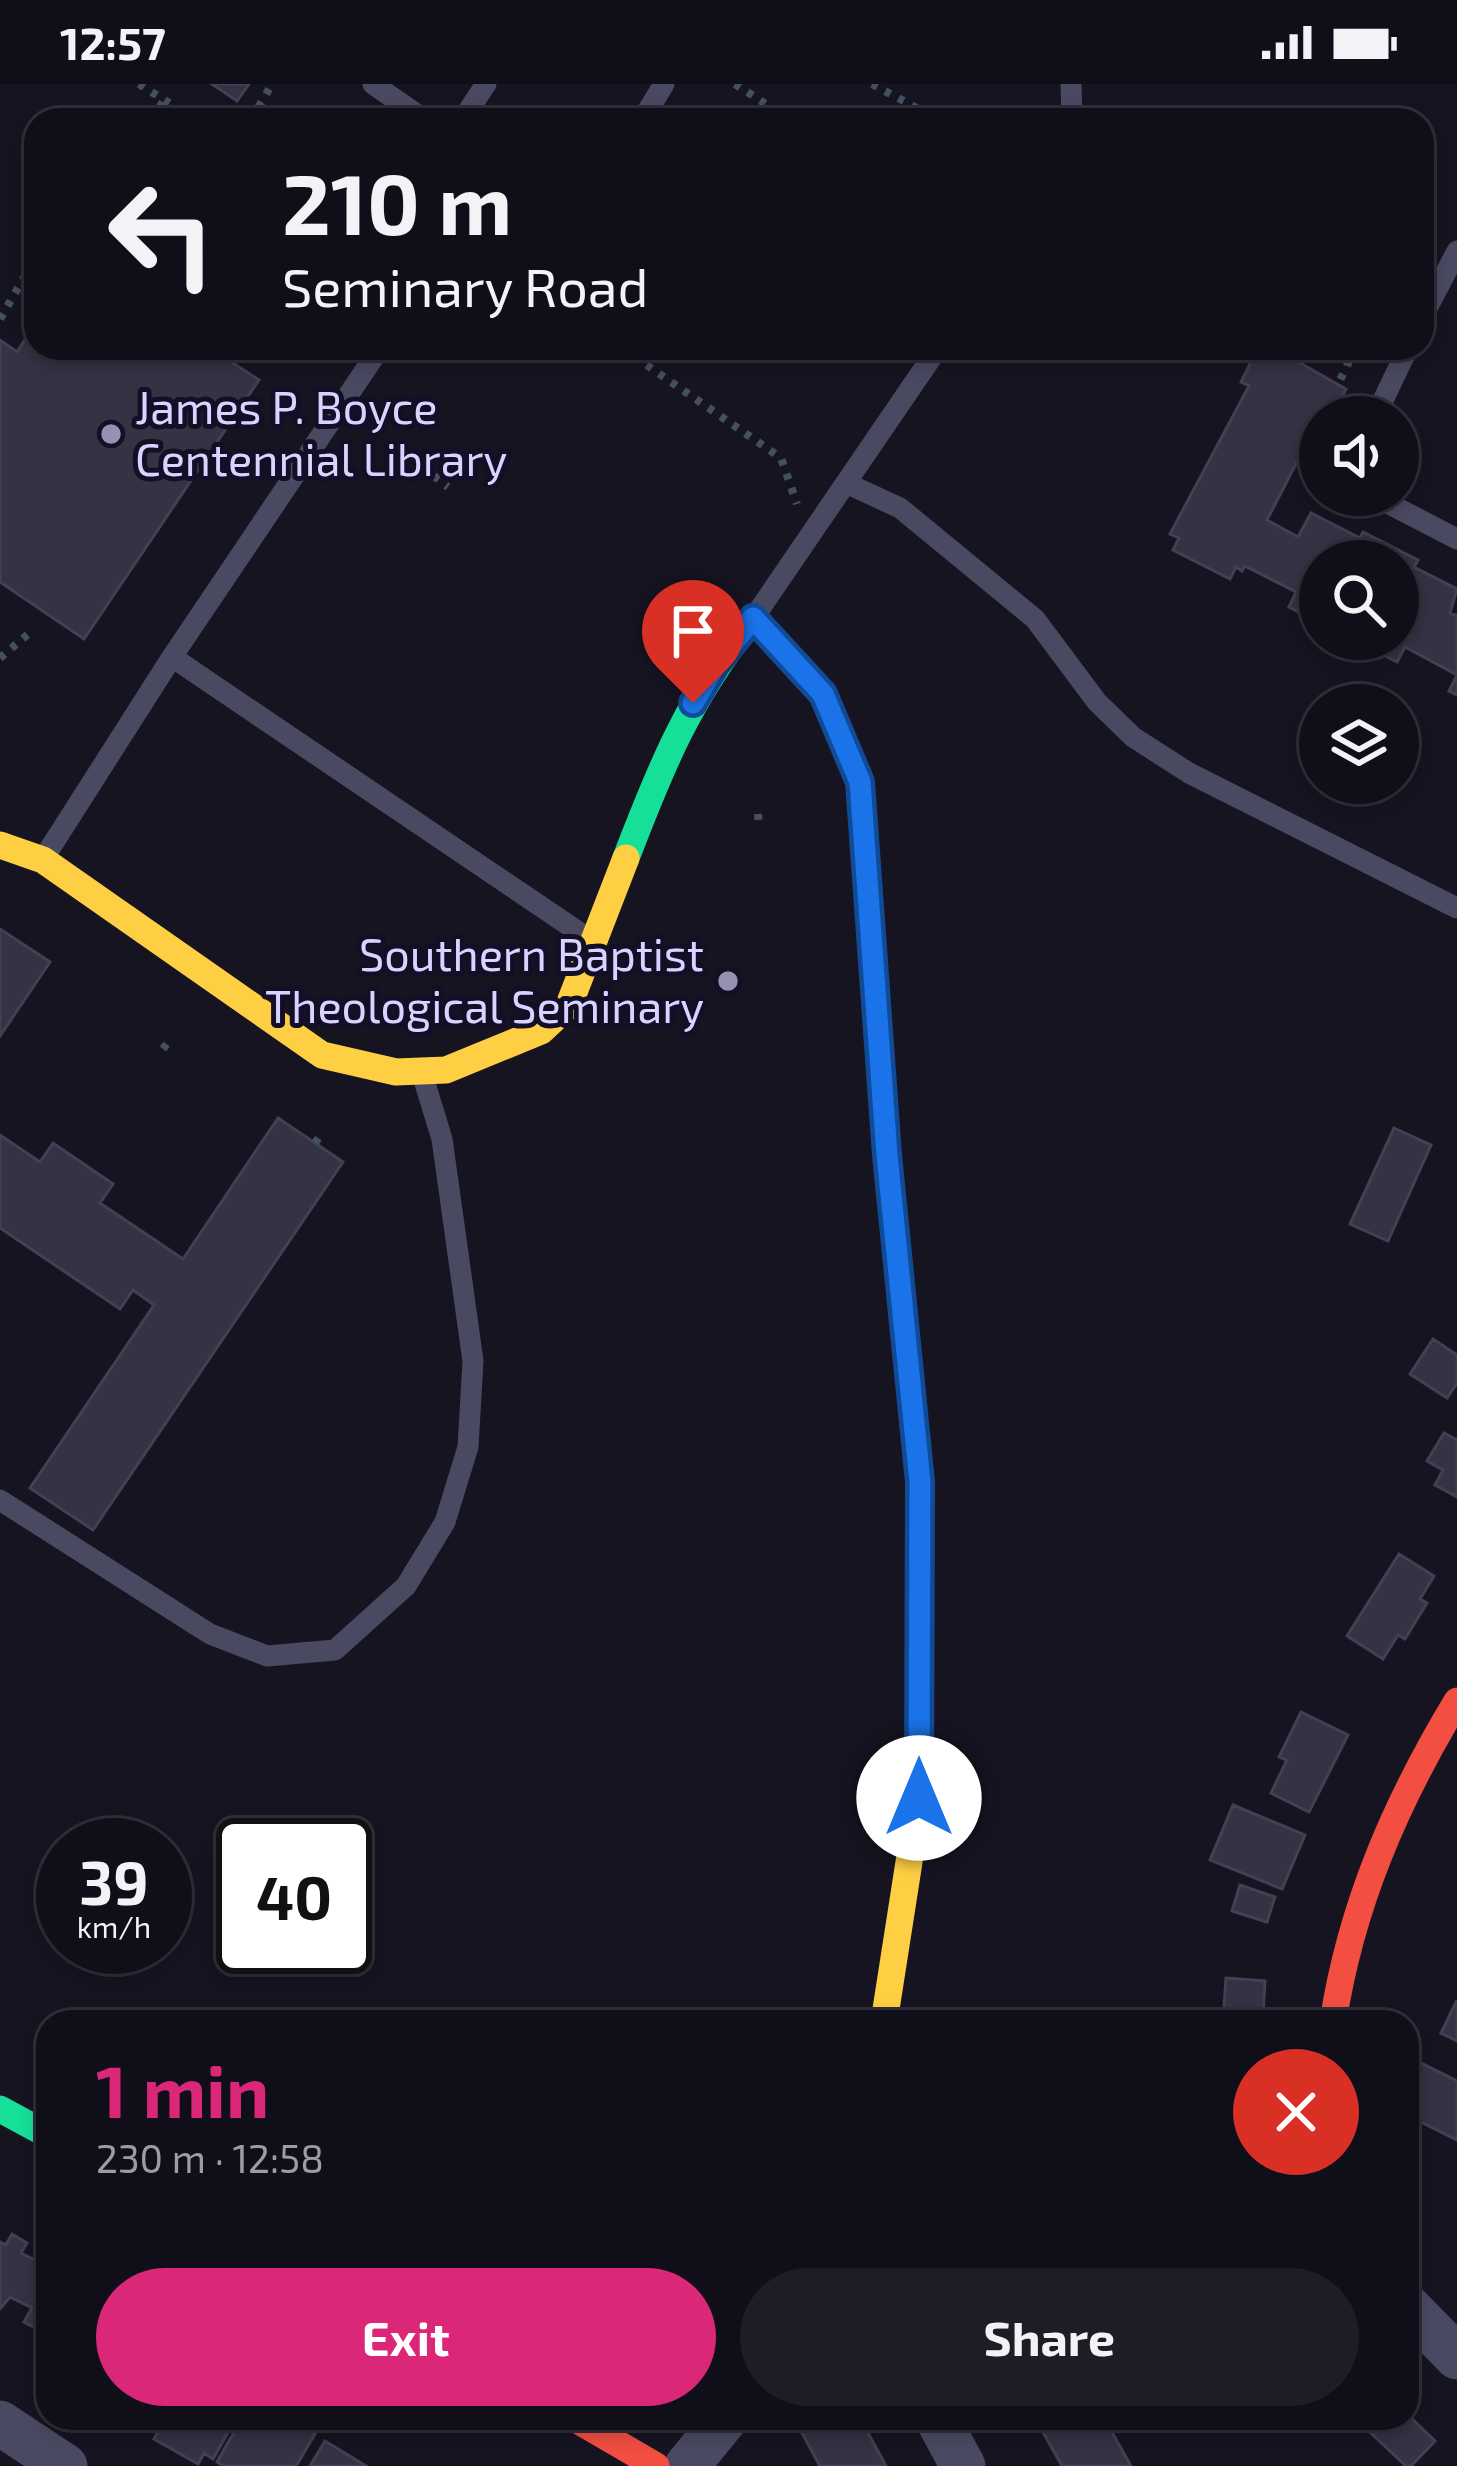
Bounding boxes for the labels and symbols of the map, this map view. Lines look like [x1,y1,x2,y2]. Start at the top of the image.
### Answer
place label: James P. Boyce Centennial Library [135,379,507,485]
marker: James P. Boyce Centennial Library [98,421,124,447]
pin [642,580,744,703]
place label: Southern Baptist Theological Seminary [265,926,704,1032]
marker: Southern Baptist Theological Seminary [715,968,741,994]
position arrow [856,1735,982,1861]
speed limit sign: 40 [216,1818,372,1974]

